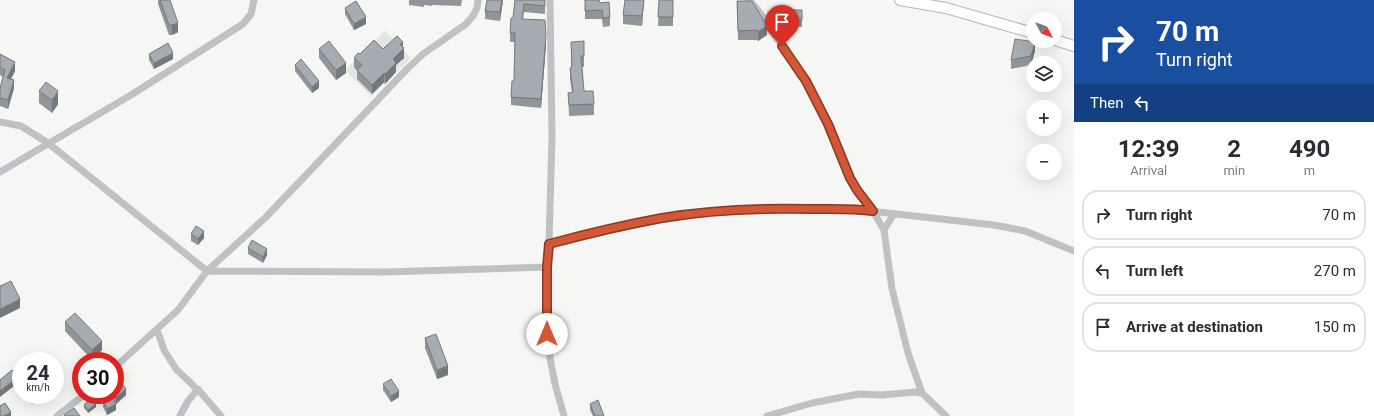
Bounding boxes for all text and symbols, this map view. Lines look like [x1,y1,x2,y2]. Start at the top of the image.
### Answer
pin [765,5,799,46]
icon: arrive [771,11,793,33]
north arrow [1026,12,1062,48]
map controls [1026,12,1062,180]
text: 70 m [1156,15,1219,48]
icon: right [1090,16,1142,68]
text: Turn right [1156,49,1233,70]
button: layers [1026,56,1062,92]
icon: left [1131,92,1153,114]
text: Then [1090,94,1123,112]
button: + [1026,100,1062,136]
text: 12:39 [1118,135,1180,163]
text: 2 [1227,135,1241,163]
text: 490 [1289,135,1330,163]
button: − [1026,144,1062,180]
text: Arrival [1130,163,1167,178]
text: min [1223,163,1245,178]
text: m [1304,163,1315,178]
icon: right [1092,204,1114,226]
text: Turn right [1126,206,1192,224]
text: 70 m [1322,206,1356,224]
icon: left [1092,260,1114,282]
text: Turn left [1126,262,1183,280]
text: 270 m [1314,262,1356,280]
position arrow [526,313,568,355]
icon: arrive [1092,316,1114,338]
text: Arrive at destination [1126,318,1263,336]
text: 150 m [1314,318,1356,336]
speed limit sign: 30 [72,352,124,404]
text: 24 [27,361,49,385]
text: km/h [26,382,50,393]

